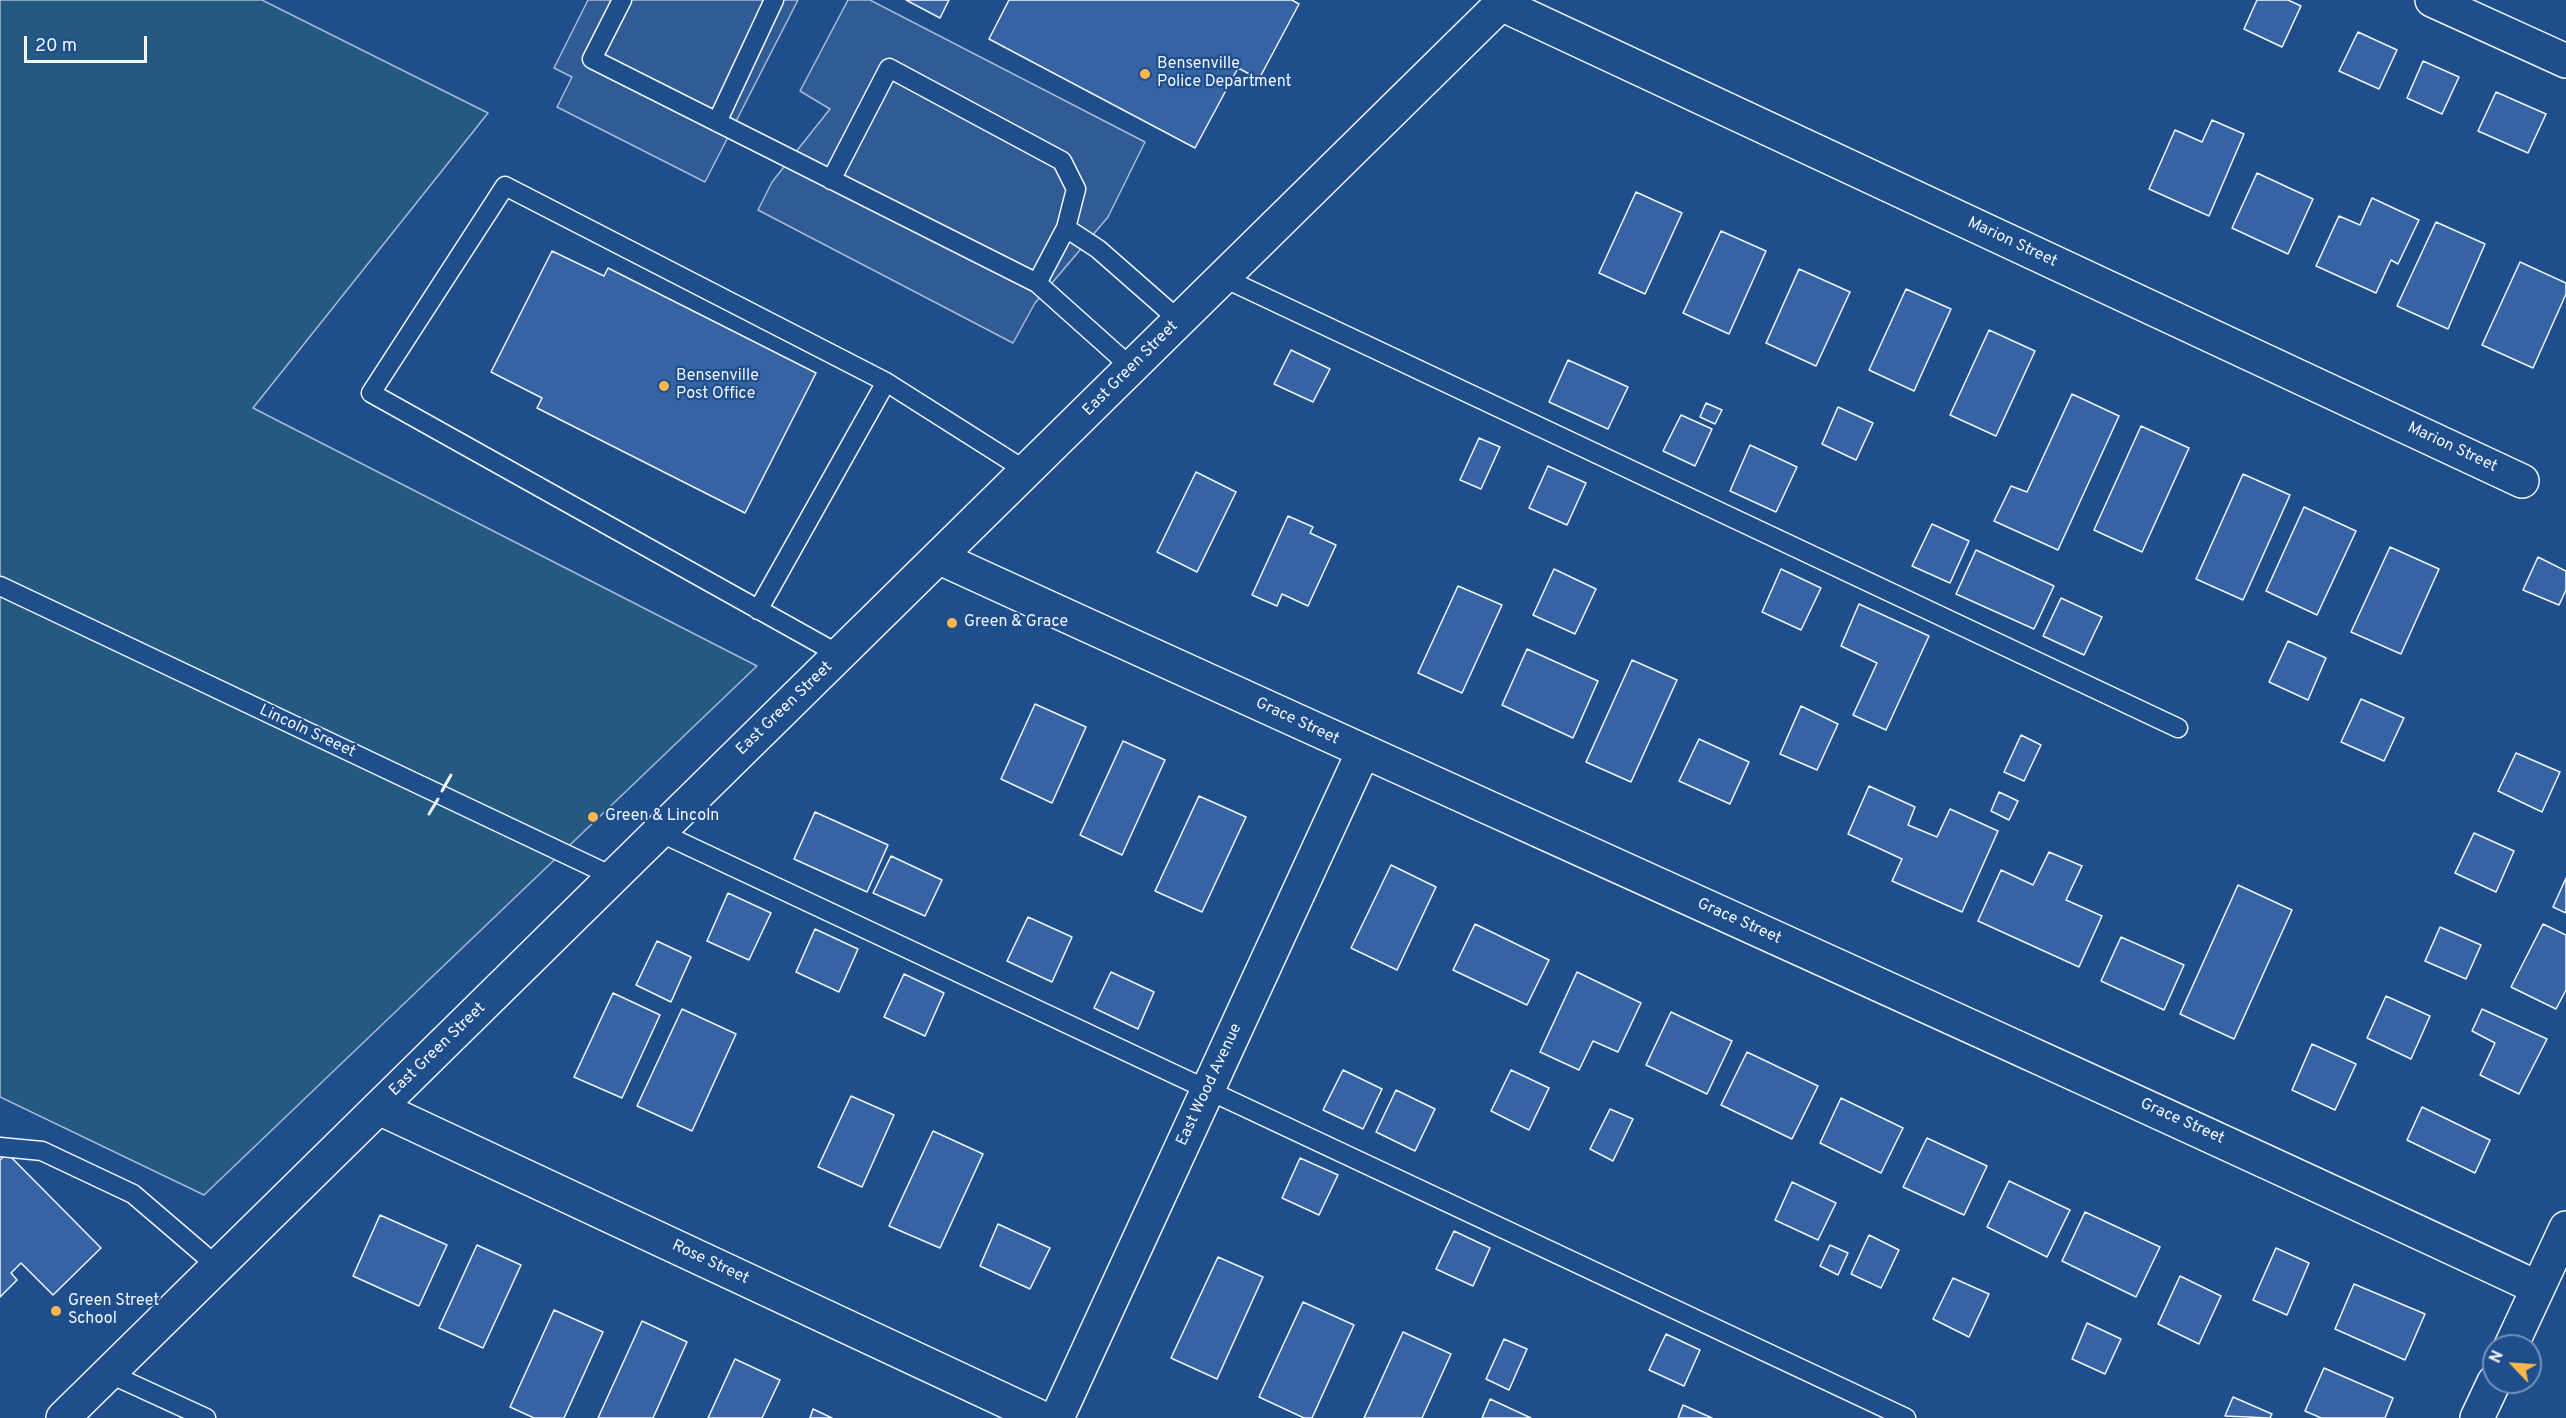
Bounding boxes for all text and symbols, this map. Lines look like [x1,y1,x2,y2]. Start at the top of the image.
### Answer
scale bar [27,24,150,62]
text: 20 m [35,35,77,58]
place label: Bensenville Police Department [1157,55,1291,93]
marker: Bensenville Police Department [1138,67,1152,81]
street label: Marion Street [1964,214,2060,272]
street label: East Green Street [1080,318,1182,420]
place label: Bensenville Post Office [676,367,759,405]
marker: Bensenville Post Office [657,379,671,393]
street label: Marion Street [2404,419,2500,477]
place label: Green & Grace [964,613,1068,633]
marker: Green & Grace [945,616,959,630]
street label: East Green Street [733,658,837,760]
street label: Grace Street [1252,694,1342,750]
street label: Lincoln Sreeet [256,701,358,763]
place label: Green & Lincoln [605,807,719,827]
marker: Green & Lincoln [586,810,600,824]
street label: Grace Street [1694,895,1784,949]
street label: East Green Street [386,999,490,1101]
street label: East Wood Avenue [1173,1021,1247,1149]
street label: Grace Street [2137,1095,2227,1149]
street label: Rose Street [668,1237,752,1289]
place label: Green Street School [68,1292,159,1330]
marker: Green Street School [49,1304,63,1318]
north arrow [2482,1334,2542,1394]
text: N [2486,1348,2509,1367]

